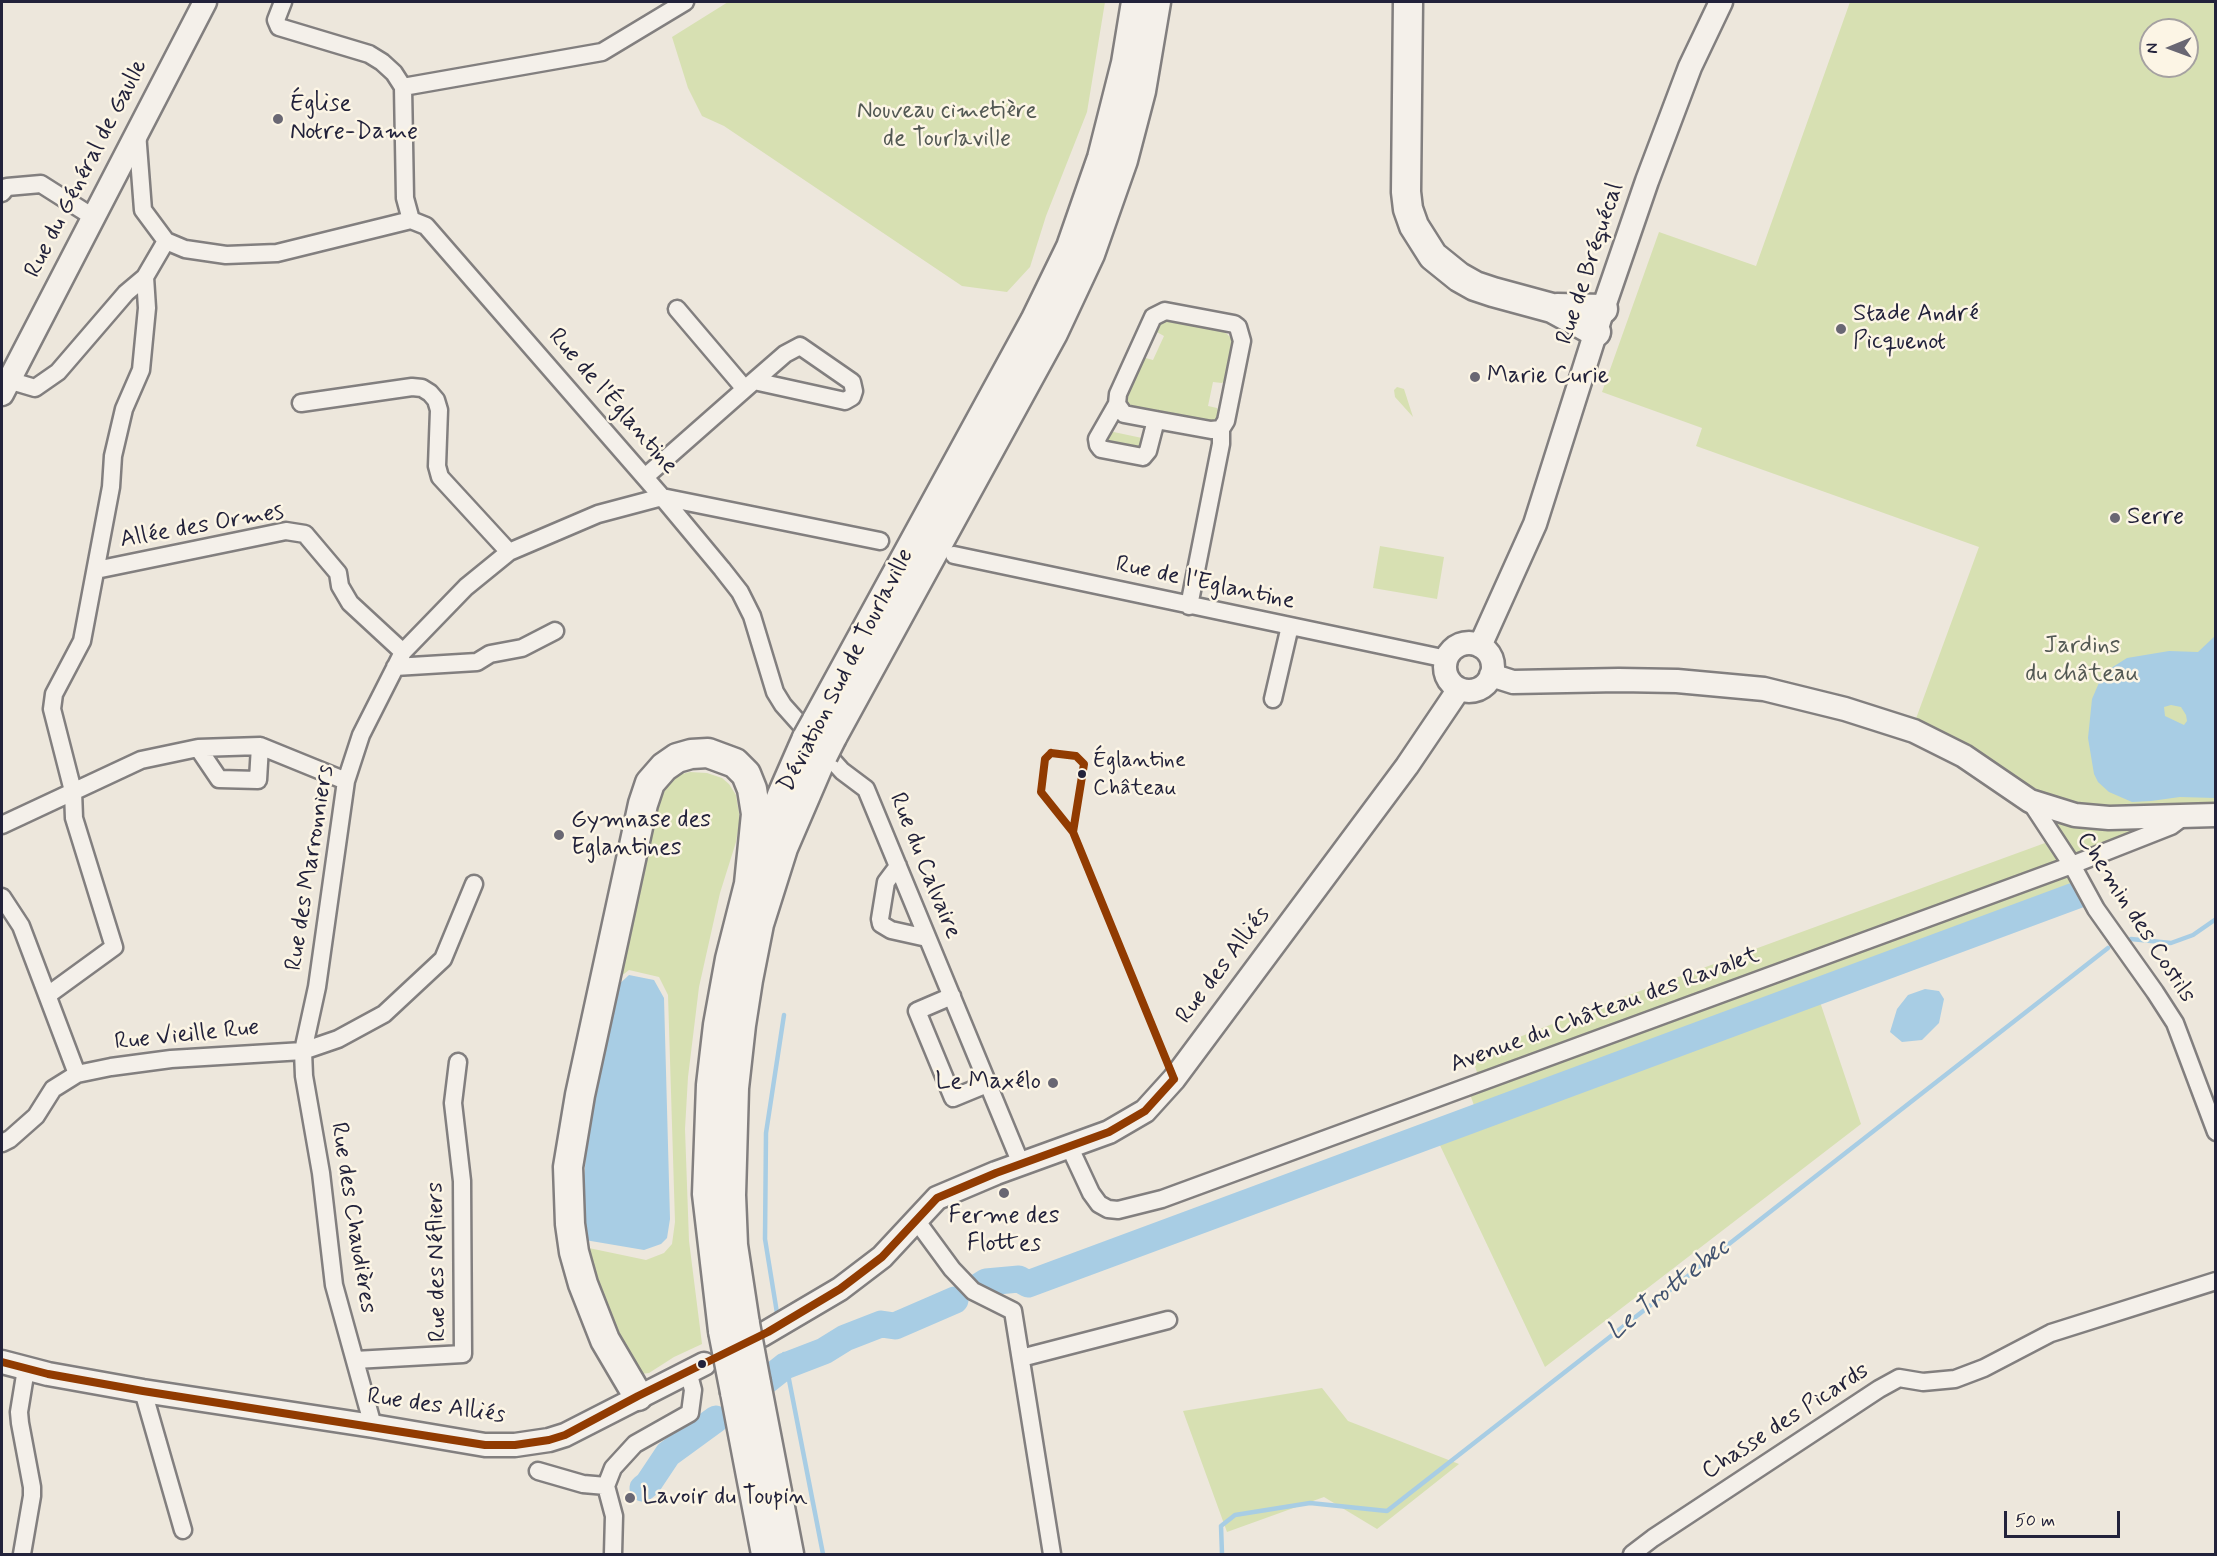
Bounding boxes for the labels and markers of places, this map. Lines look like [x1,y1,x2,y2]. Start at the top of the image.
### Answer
place label: Église Notre-Dame [290,91,418,147]
marker: Église Notre-Dame [271,112,285,126]
place label: Stade André Picquenot [1853,301,1979,357]
marker: Stade André Picquenot [1834,322,1848,336]
place label: Marie Curie [1487,363,1609,391]
marker: Marie Curie [1468,370,1482,384]
place label: Serre [2127,504,2184,532]
marker: Serre [2108,511,2122,525]
place label: Églantine Château [1093,748,1186,800]
marker: Églantine Château [1076,768,1088,780]
place label: Gymnase des Eglantines [571,807,711,863]
marker: Gymnase des Eglantines [552,828,566,842]
place label: Le Maxélo [935,1069,1041,1097]
marker: Le Maxélo [1046,1076,1060,1090]
marker: Ferme des Flottes [997,1186,1011,1200]
place label: Ferme des Flottes [948,1203,1060,1259]
unlabelled marker [696,1358,708,1370]
place label: Lavoir du Toupin [642,1484,808,1512]
marker: Lavoir du Toupin [623,1491,637,1505]

